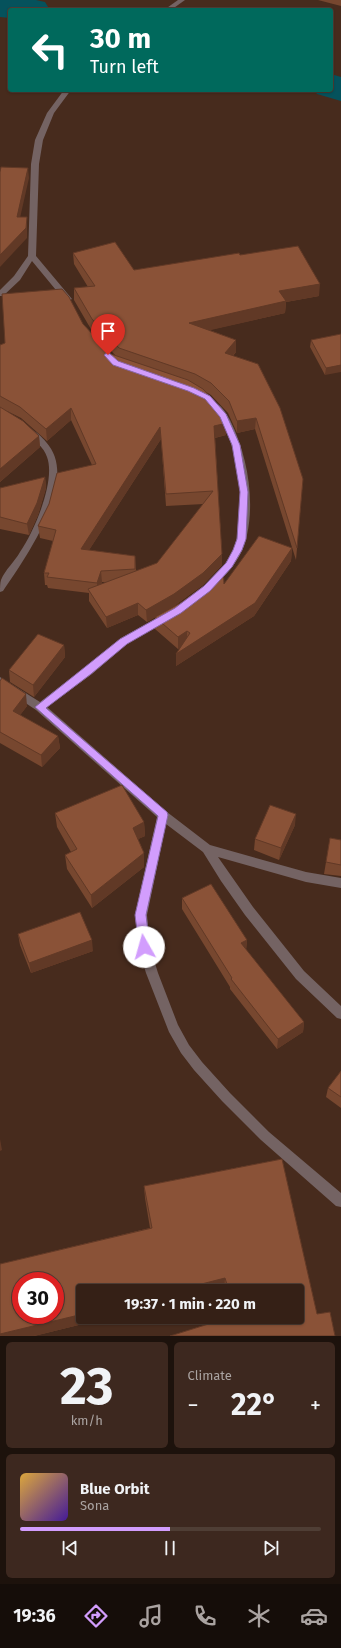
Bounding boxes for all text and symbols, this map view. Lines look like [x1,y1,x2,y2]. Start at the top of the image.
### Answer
text: 30 m [90,22,151,55]
icon: left [24,24,76,76]
text: Turn left [90,56,159,78]
pin [91,314,125,355]
icon: arrive [97,320,119,342]
position arrow [123,926,165,968]
speed limit sign: 30 [12,1272,64,1324]
text: 19:37 · 1 min · 220 m [124,1295,256,1313]
text: 23 [60,1355,114,1418]
text: Climate [188,1368,232,1383]
text: 22° [231,1387,278,1423]
text: − [188,1392,199,1419]
text: + [310,1392,321,1419]
text: km/h [71,1413,103,1428]
text: Blue Orbit [80,1480,149,1498]
text: Sona [80,1498,109,1513]
icon: previous [59,1537,81,1559]
icon: pause [159,1537,181,1559]
icon: next [260,1537,282,1559]
icon: directions [82,1602,110,1630]
icon: music [137,1602,165,1630]
icon: phone [191,1602,219,1630]
icon: climate [245,1602,273,1630]
icon: car [300,1602,328,1630]
text: 19:36 [13,1605,56,1627]

